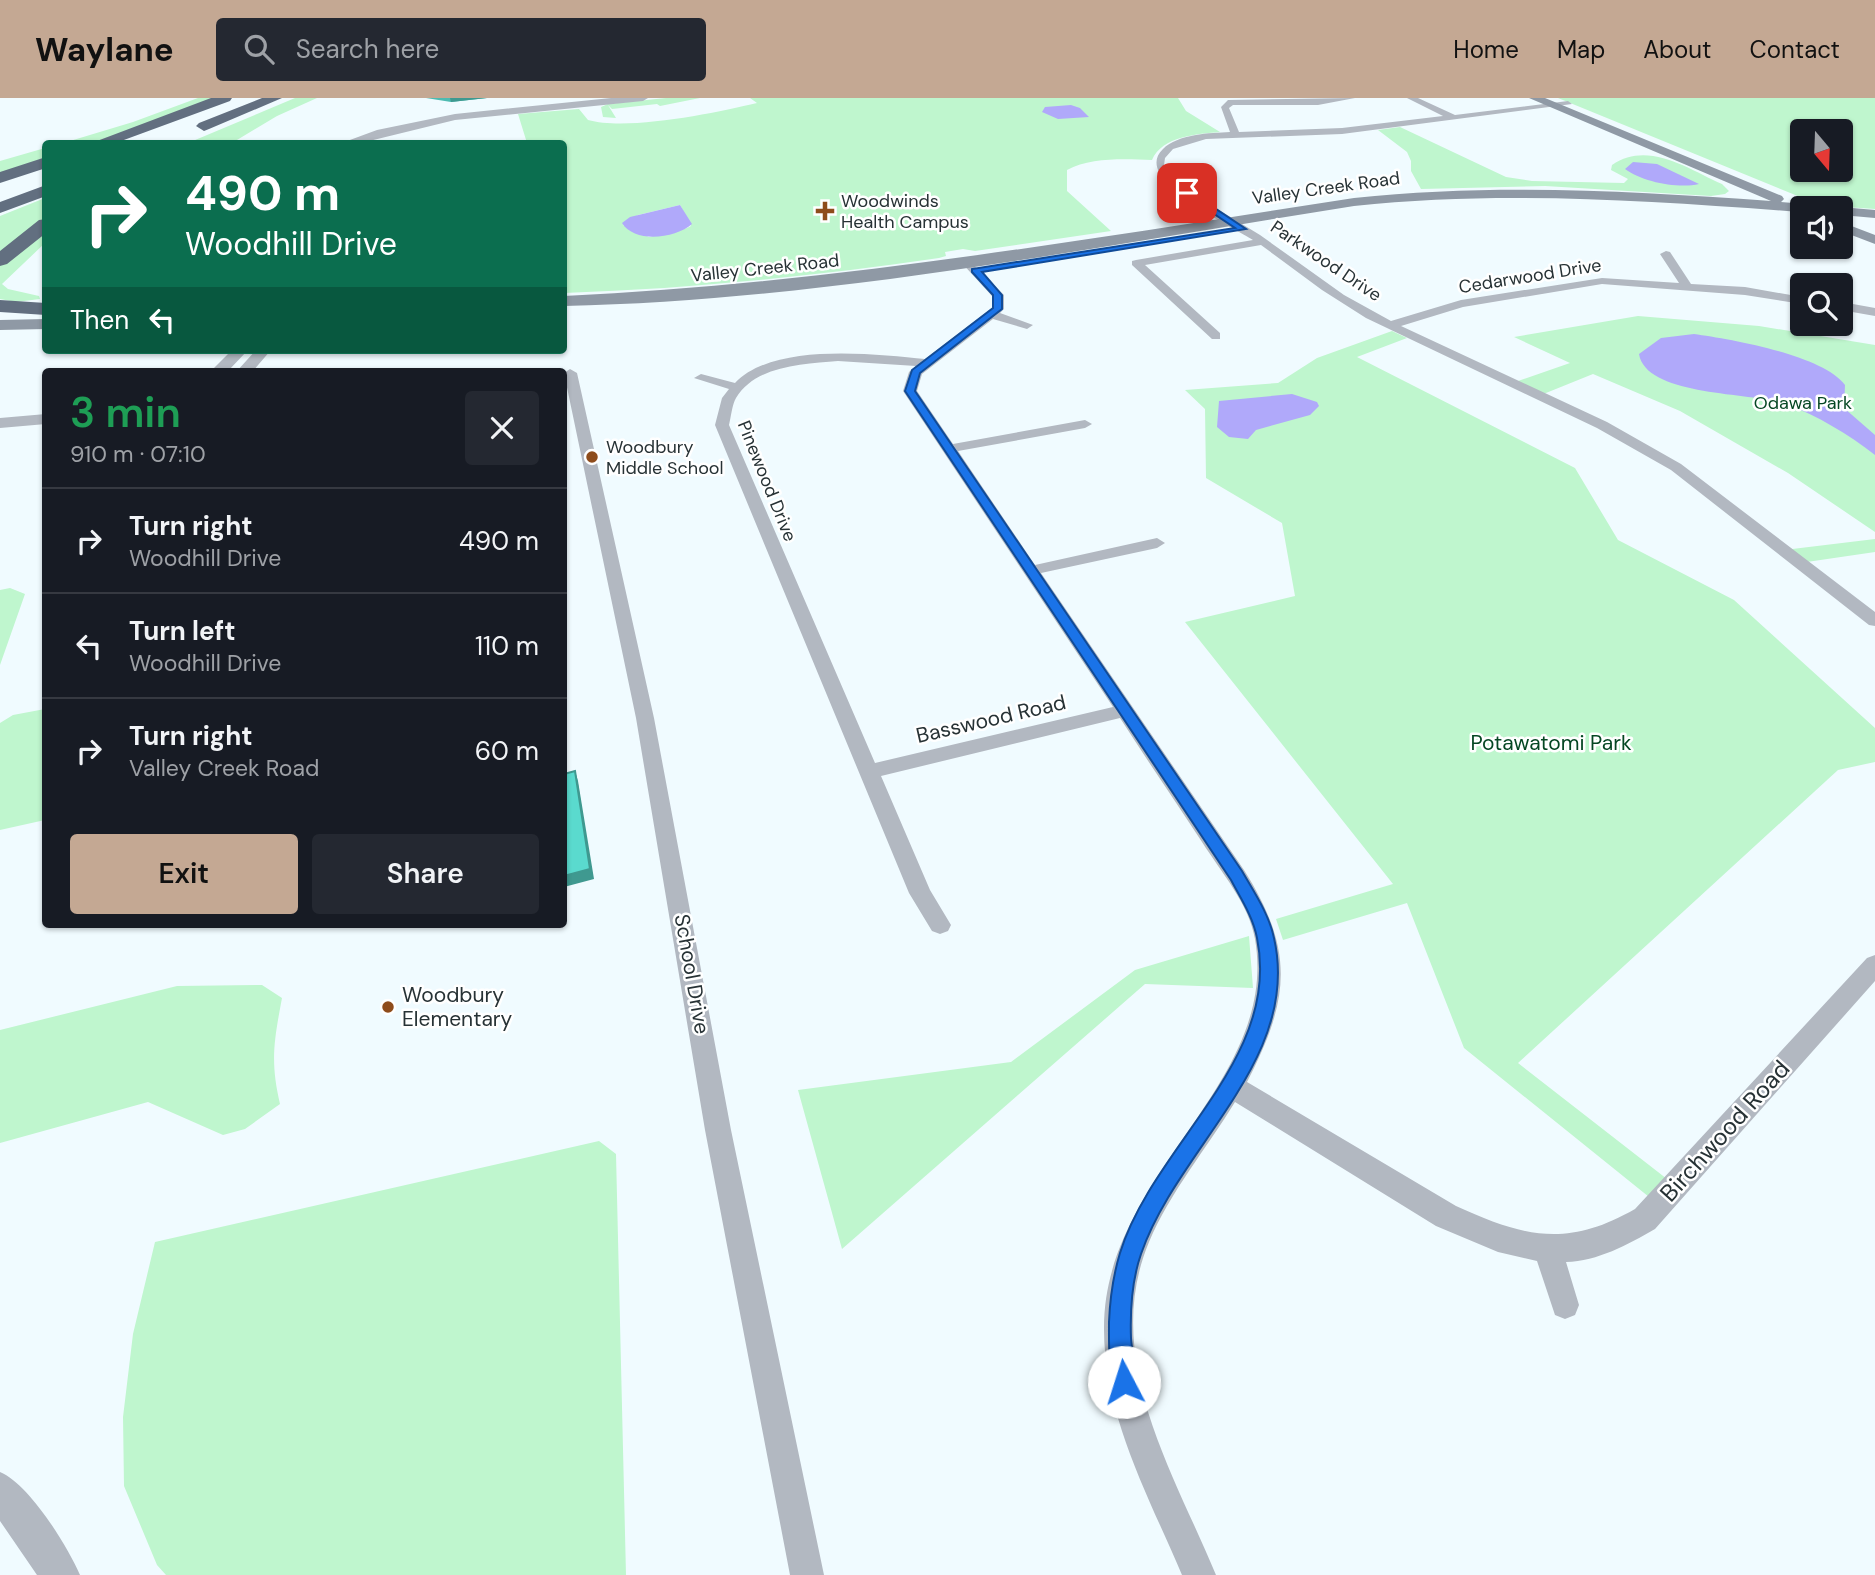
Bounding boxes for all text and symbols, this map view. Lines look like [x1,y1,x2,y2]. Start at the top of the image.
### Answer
search box [216,18,706,81]
text: Waylane [35,28,174,71]
icon: search [240,30,278,68]
text: Search here [296,32,439,66]
text: Home [1453,34,1519,65]
text: Map [1557,34,1605,65]
text: About [1643,34,1712,65]
text: Contact [1750,34,1840,65]
north arrow [1790,119,1853,182]
map controls [1790,119,1853,336]
text: 490 m [185,161,340,225]
pin [1157,163,1217,223]
street label: Valley Creek Road [1251,166,1401,210]
icon: right [70,168,161,259]
icon: arrive [1168,174,1206,212]
place label: Woodwinds Health Campus [841,189,969,234]
button: sound [1790,196,1853,259]
marker: Woodwinds Health Campus [815,201,835,221]
street label: Parkwood Drive [1266,215,1386,307]
text: Woodhill Drive [185,223,397,265]
street label: Valley Creek Road [690,248,840,288]
street label: Cedarwood Drive [1457,253,1603,299]
button: search [1790,273,1853,336]
icon: left [143,301,181,339]
text: Then [70,303,129,337]
text: 3 min [70,385,181,440]
button: close [465,391,539,465]
park label: Odawa Park [1754,391,1852,415]
street label: Pinewood Drive [732,417,802,545]
place label: Woodbury Middle School [606,435,724,480]
text: 910 m · 07:10 [70,439,206,469]
marker: Woodbury Middle School [584,449,600,465]
text: Turn right [129,509,253,543]
icon: right [70,522,108,560]
text: 490 m [459,524,539,558]
text: Woodhill Drive [129,543,281,573]
text: Turn left [129,614,236,648]
icon: left [70,627,108,665]
text: 110 m [475,629,539,663]
text: Woodhill Drive [129,648,281,678]
street label: Basswood Road [913,688,1069,750]
text: Turn right [129,719,253,753]
park label: Potawatomi Park [1470,729,1632,757]
icon: right [70,732,108,770]
text: 60 m [475,734,539,768]
text: Valley Creek Road [129,753,319,783]
button: Exit [70,834,298,914]
button: Share [312,834,539,914]
street label: School Drive [668,912,716,1036]
place label: Woodbury Elementary [402,981,513,1033]
marker: Woodbury Elementary [380,999,396,1015]
street label: Birchwood Road [1653,1053,1796,1208]
position arrow [1087,1345,1161,1419]

